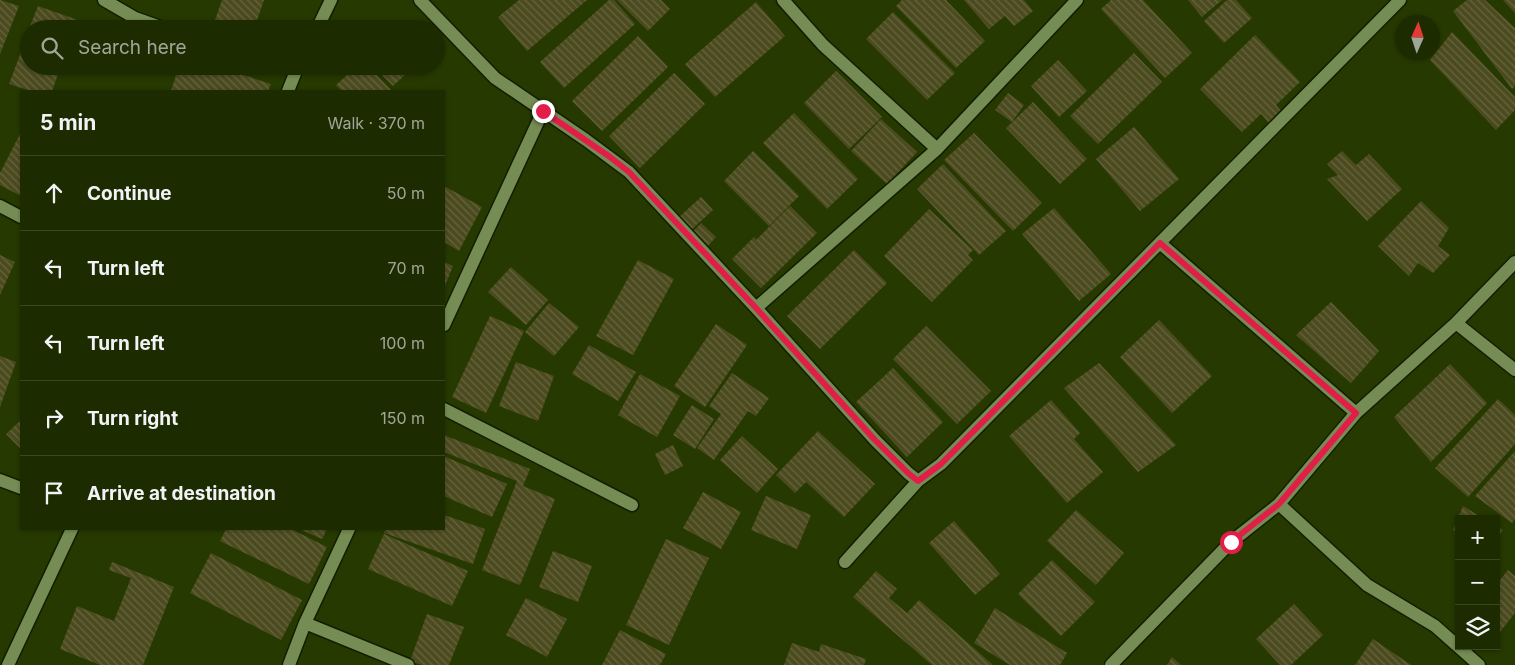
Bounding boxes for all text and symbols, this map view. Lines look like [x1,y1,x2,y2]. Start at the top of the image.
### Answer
north arrow [1395,15,1440,60]
search box [20,20,445,75]
icon: search [38,34,66,62]
text: Search here [78,36,187,59]
route end [532,100,555,123]
text: 5 min [40,110,96,135]
text: Walk · 370 m [328,113,425,133]
icon: ahead [40,179,68,207]
text: Continue [87,182,172,205]
text: 50 m [387,183,425,203]
icon: left [40,254,68,282]
text: Turn left [87,257,165,280]
text: 70 m [388,258,425,278]
icon: left [40,329,68,357]
text: Turn left [87,332,165,355]
text: 100 m [380,333,425,353]
icon: right [40,404,68,432]
text: Turn right [87,407,178,430]
text: 150 m [380,408,425,428]
icon: arrive [40,479,68,507]
text: Arrive at destination [87,482,276,505]
map controls [1455,515,1500,650]
button: + [1455,515,1500,560]
route start [1220,531,1243,554]
button: − [1455,560,1500,605]
button: layers [1455,605,1500,650]

